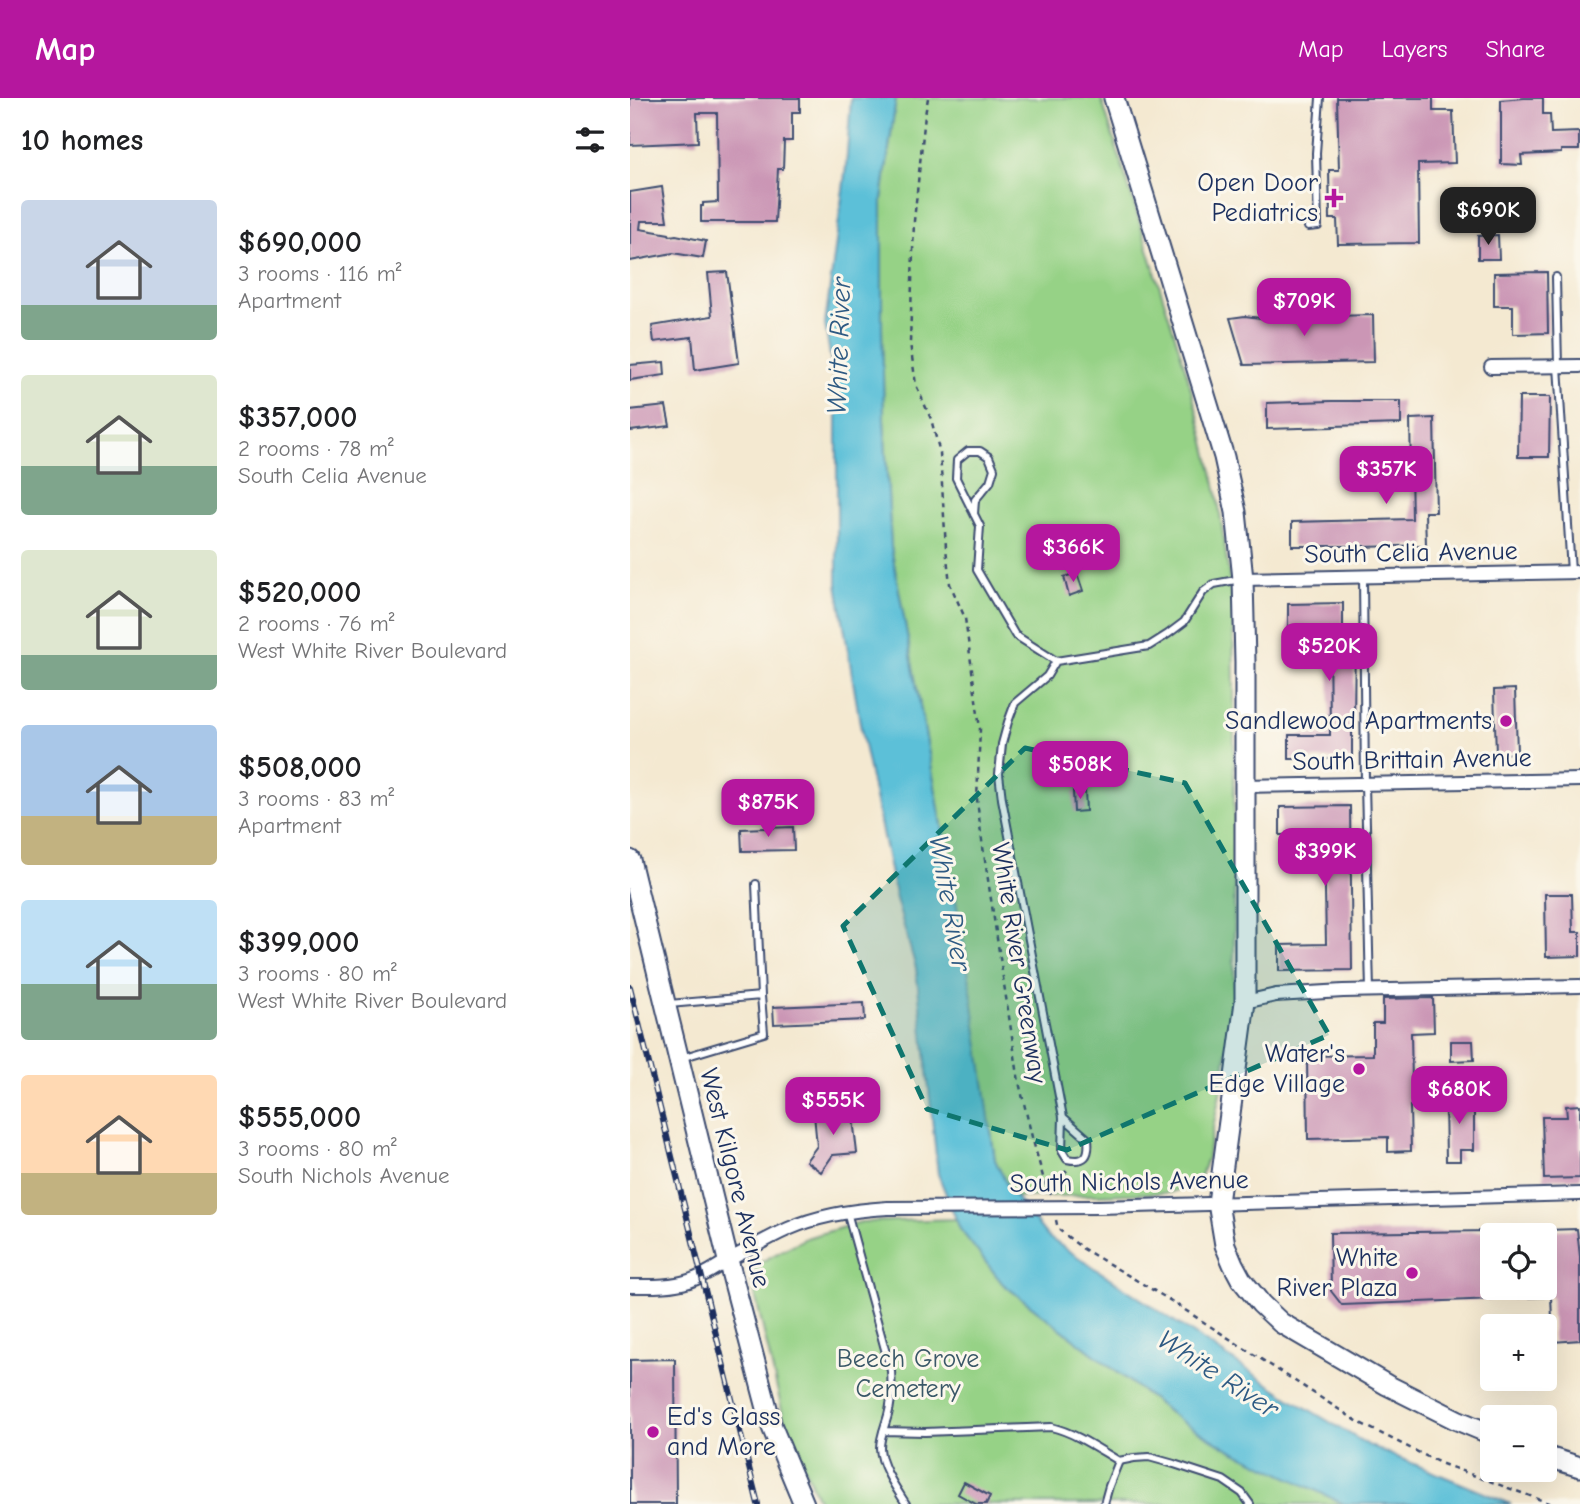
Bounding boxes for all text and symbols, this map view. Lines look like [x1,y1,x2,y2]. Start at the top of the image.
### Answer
text: Map [35,30,96,68]
text: Map [1298,35,1344,63]
text: Layers [1382,35,1447,63]
text: Share [1485,35,1545,63]
icon: filters [571,121,609,159]
text: 10 homes [21,123,143,158]
place label: Open Door Pediatrics [1197,168,1319,228]
marker: Open Door Pediatrics [1324,188,1344,208]
pin: $690K [1439,188,1537,247]
text: $690K [1456,196,1520,223]
text: $690,000 [238,225,362,260]
icon: home [77,228,161,312]
text: 3 rooms · 116 m² [238,260,402,287]
water label: White River [821,275,857,415]
pin: $709K [1255,278,1353,338]
text: Apartment [238,287,341,314]
text: $709K [1273,287,1335,314]
text: $357,000 [238,400,358,435]
icon: home [77,403,161,487]
text: 2 rooms · 78 m² [238,435,394,462]
pin: $357K [1337,446,1435,506]
text: $357K [1356,455,1416,482]
text: South Celia Avenue [238,462,427,489]
pin: $366K [1024,524,1122,584]
text: $366K [1042,533,1104,560]
street label: South Celia Avenue [1304,536,1518,570]
text: $520,000 [238,575,361,610]
icon: home [77,578,161,662]
text: 2 rooms · 76 m² [238,610,394,637]
pin: $520K [1280,624,1378,683]
text: $520K [1297,632,1361,659]
text: West White River Boulevard [238,637,507,664]
place label: Sandlewood Apartments [1225,706,1492,736]
marker: Sandlewood Apartments [1498,713,1514,729]
pin: $508K [1031,742,1129,801]
street label: South Brittain Avenue [1292,743,1532,777]
text: $508,000 [238,750,362,785]
text: $508K [1048,750,1112,777]
icon: home [77,753,161,837]
pin: $875K [719,780,817,839]
text: 3 rooms · 83 m² [238,785,394,812]
text: $875K [737,788,799,815]
text: Apartment [238,812,341,839]
pin: $399K [1276,828,1374,888]
water label: White River [922,833,978,975]
text: $399K [1294,837,1356,864]
street label: White River Greenway [985,840,1053,1086]
text: $399,000 [238,925,359,960]
icon: home [77,928,161,1012]
text: 3 rooms · 80 m² [238,960,397,987]
text: West White River Boulevard [238,987,507,1014]
place label: Water's Edge Village [1209,1039,1345,1099]
marker: Water's Edge Village [1351,1061,1367,1077]
street label: West Kilgore Avenue [693,1065,777,1291]
pin: $680K [1410,1066,1508,1126]
text: $680K [1427,1075,1491,1102]
pin: $555K [784,1077,882,1137]
text: $555K [801,1086,865,1113]
text: $555,000 [238,1100,361,1135]
icon: home [77,1103,161,1187]
text: 3 rooms · 80 m² [238,1135,397,1162]
text: South Nichols Avenue [238,1162,449,1189]
street label: South Nichols Avenue [1009,1165,1249,1199]
map controls [1480,1223,1557,1482]
button: locate [1480,1223,1557,1300]
place label: White River Plaza [1276,1243,1398,1303]
marker: White River Plaza [1404,1265,1420,1281]
button: + [1480,1314,1557,1391]
water label: White River [1152,1323,1286,1426]
park label: Beech Grove Cemetery [837,1344,979,1404]
place label: Ed's Glass and More [667,1402,780,1462]
button: − [1480,1405,1557,1482]
marker: Ed's Glass and More [645,1424,661,1440]

